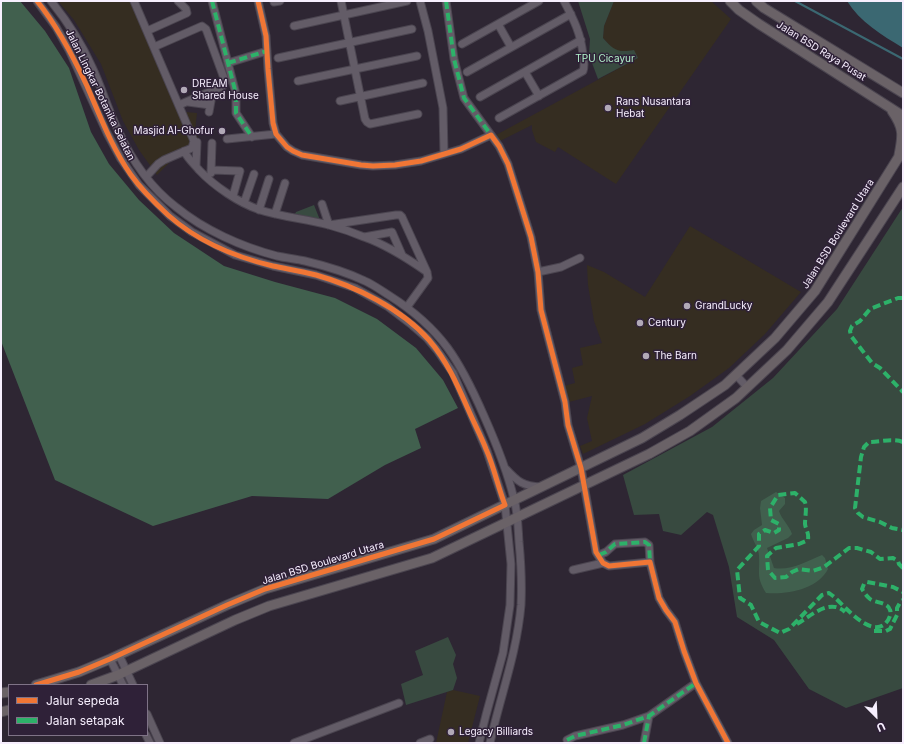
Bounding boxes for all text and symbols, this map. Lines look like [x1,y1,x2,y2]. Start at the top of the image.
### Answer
street label: Jalan BSD Raya Pusat [774,19,868,83]
street label: Jalan Lingkar Botanika Selatan [63,27,137,163]
park label: TPU Cicayur [575,53,635,65]
place label: DREAM Shared House [192,78,259,102]
marker: DREAM Shared House [179,85,189,95]
place label: Rans Nusantara Hebat [616,96,691,120]
marker: Rans Nusantara Hebat [603,103,613,113]
place label: Masjid Al-Ghofur [134,125,214,137]
marker: Masjid Al-Ghofur [217,126,227,136]
street label: Jalan BSD Boulevard Utara [799,177,877,291]
place label: GrandLucky [695,300,752,312]
marker: GrandLucky [682,301,692,311]
place label: Century [648,317,686,329]
marker: Century [635,318,645,328]
place label: The Barn [654,350,697,362]
marker: The Barn [641,351,651,361]
street label: Jalan BSD Boulevard Utara [260,539,386,587]
legend [8,684,148,736]
text: Jalur sepeda [46,693,119,708]
north arrow [856,696,896,736]
text: Jalan setapak [46,713,125,728]
text: U [874,719,887,735]
place label: Legacy Billiards [459,726,533,738]
marker: Legacy Billiards [446,727,456,737]

